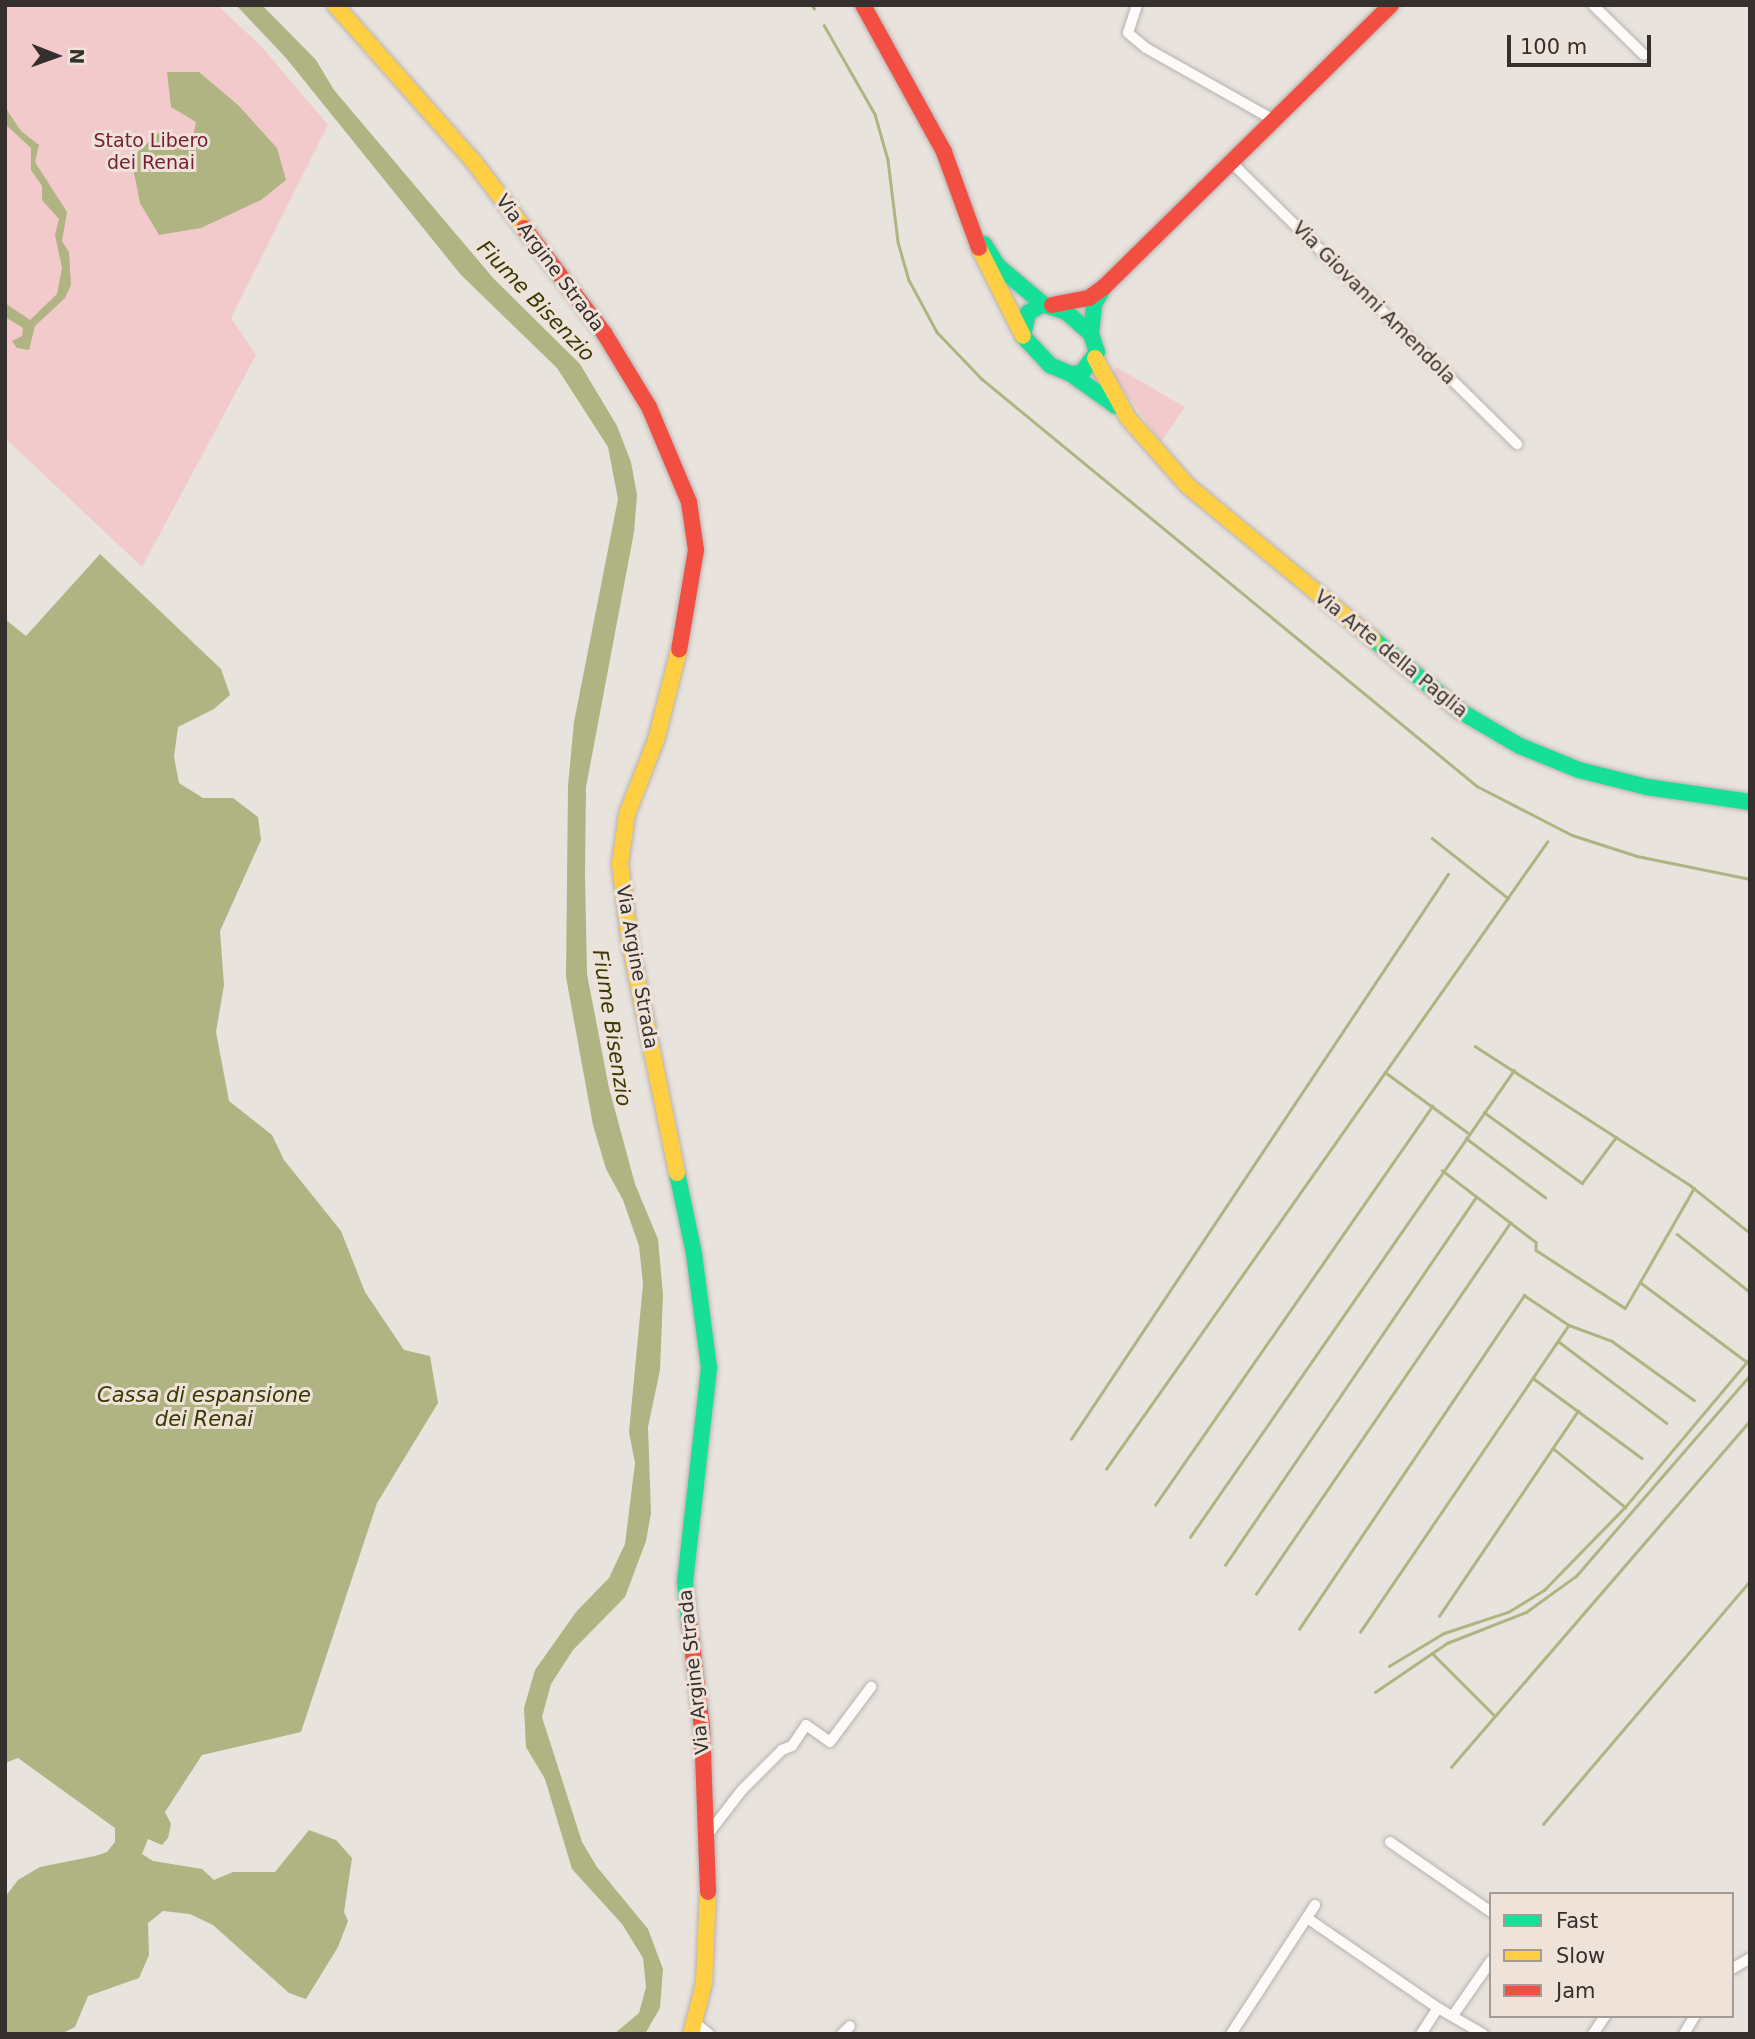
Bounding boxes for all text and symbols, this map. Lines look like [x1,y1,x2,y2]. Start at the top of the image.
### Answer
north arrow [21,21,91,91]
scale bar [1510,21,1654,65]
text: 100 m [1520,35,1587,59]
text: N [66,48,88,65]
park label: Stato Libero dei Renai [94,130,208,174]
street label: Via Argine Strada [491,190,609,336]
street label: Via Giovanni Amendola [1288,217,1460,389]
water label: Fiume Bisenzio [472,235,600,367]
street label: Via Arte della Paglia [1310,585,1472,723]
street label: Via Argine Strada [611,883,663,1051]
water label: Fiume Bisenzio [587,948,637,1108]
water label: Cassa di espansione dei Renai [97,1382,311,1432]
street label: Via Argine Strada [674,1588,714,1756]
legend [1489,1892,1734,2018]
text: Fast [1556,1909,1598,1933]
text: Slow [1556,1944,1605,1968]
text: Jam [1556,1979,1596,2003]

